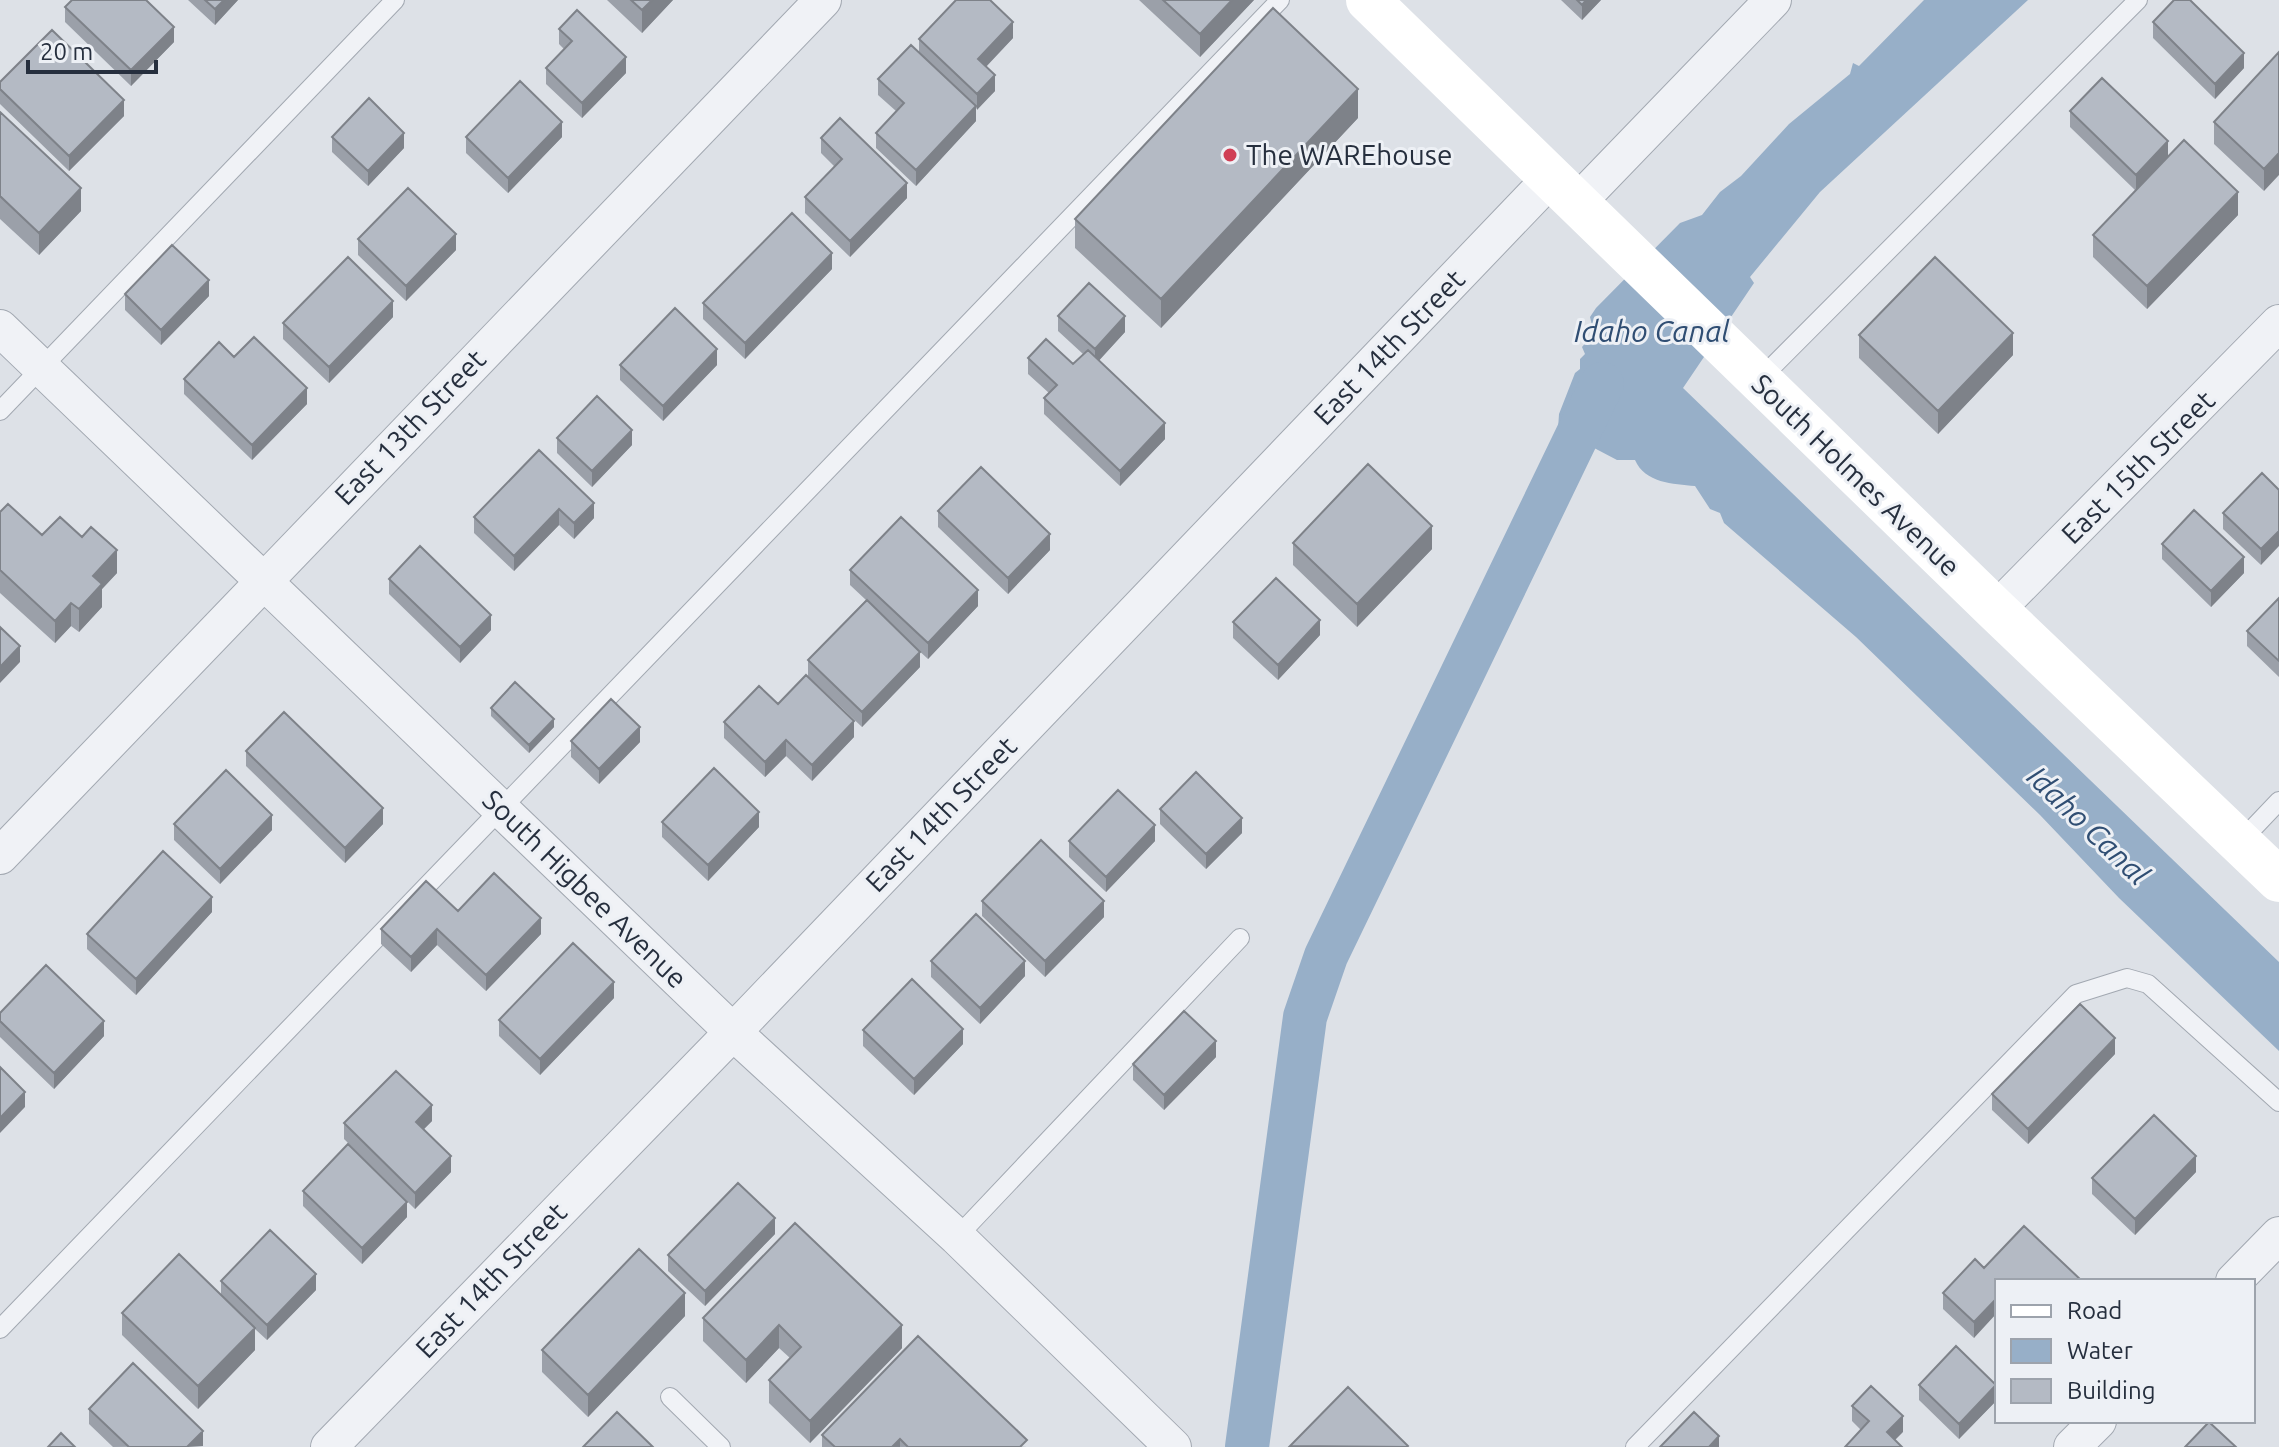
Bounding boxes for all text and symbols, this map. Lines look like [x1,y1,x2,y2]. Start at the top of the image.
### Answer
scale bar [28,24,156,74]
text: 20 m [40,38,93,65]
place label: The WAREhouse [1246,139,1452,170]
marker: The WAREhouse [1221,146,1239,164]
street label: East 14th Street [1307,263,1470,430]
water label: Idaho Canal [1574,314,1730,348]
street label: East 13th Street [328,343,491,510]
street label: South Holmes Avenue [1746,368,1966,582]
street label: East 15th Street [2055,384,2220,549]
street label: East 14th Street [859,730,1022,897]
water label: Idaho Canal [2021,759,2157,892]
street label: South Higbee Avenue [477,783,694,994]
street label: East 14th Street [409,1196,572,1363]
legend [1995,1279,2255,1423]
text: Road [2067,1297,2122,1324]
text: Water [2067,1337,2133,1364]
text: Building [2067,1377,2155,1404]

